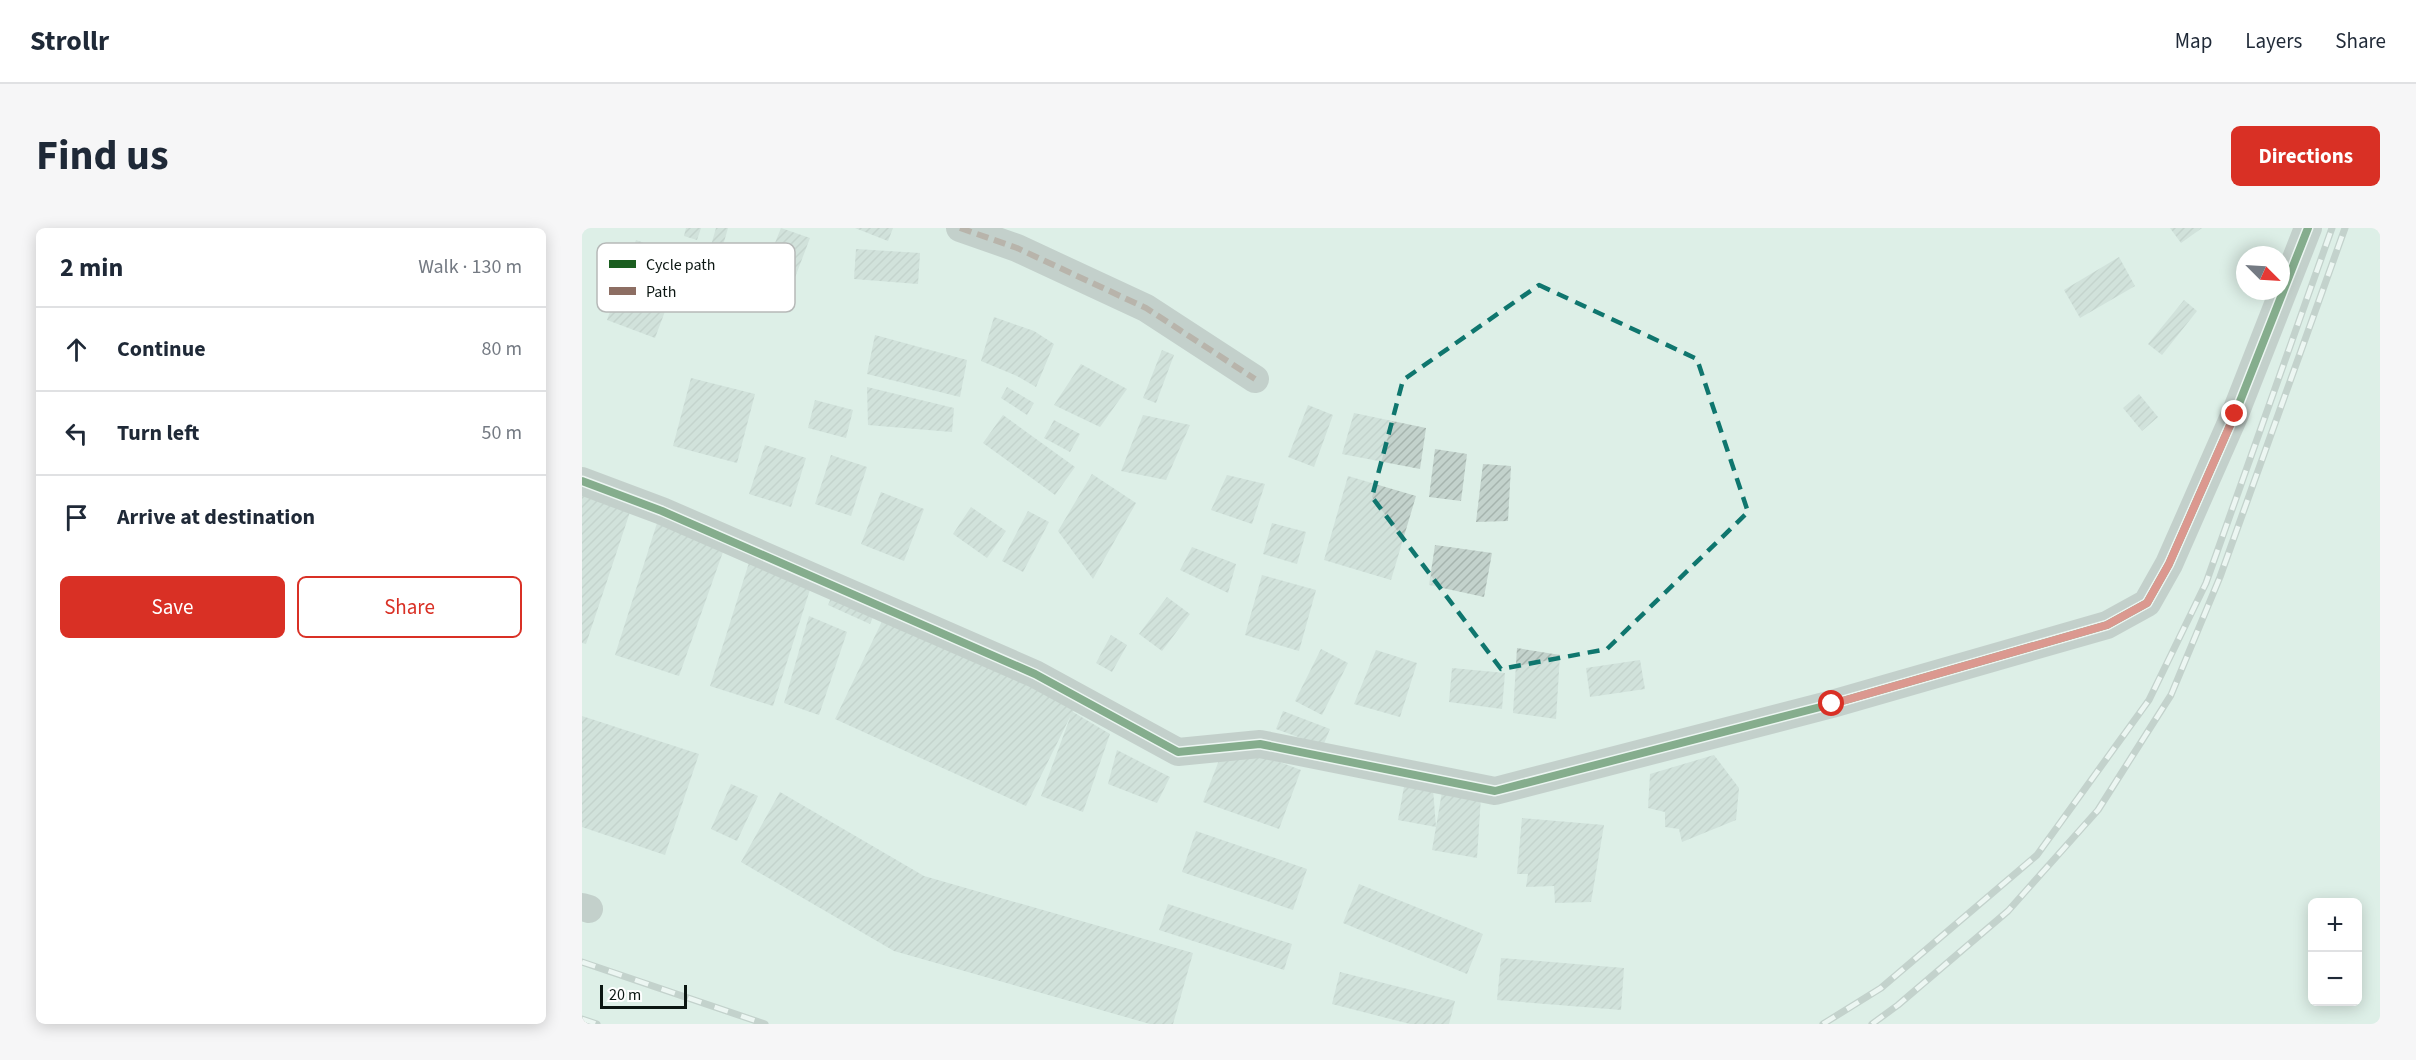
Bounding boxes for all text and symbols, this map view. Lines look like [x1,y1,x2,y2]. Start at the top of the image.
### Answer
text: Strollr [30,21,109,61]
text: Map [2175,26,2212,56]
text: Layers [2245,26,2302,56]
text: Share [2335,26,2386,56]
text: Find us [36,126,169,186]
button: Directions [2231,126,2380,186]
legend [597,243,795,312]
north arrow [2236,246,2290,300]
text: 2 min [60,249,123,286]
text: Walk · 130 m [418,253,522,281]
text: Cycle path [646,254,715,276]
text: Path [646,281,676,303]
icon: ahead [60,333,93,366]
text: Continue [117,333,206,365]
text: 80 m [482,335,522,363]
route end [2221,400,2247,426]
icon: left [60,417,93,450]
text: Turn left [117,417,199,449]
text: 50 m [482,419,522,447]
icon: arrive [60,501,93,534]
text: Arrive at destination [117,501,315,533]
button: Save [60,576,285,638]
button: Share [297,576,522,638]
route start [1818,690,1844,716]
map controls [2308,898,2362,1006]
button: + [2308,898,2362,952]
button: − [2308,952,2362,1006]
scale bar [600,982,687,1010]
text: 20 m [609,984,641,1006]

